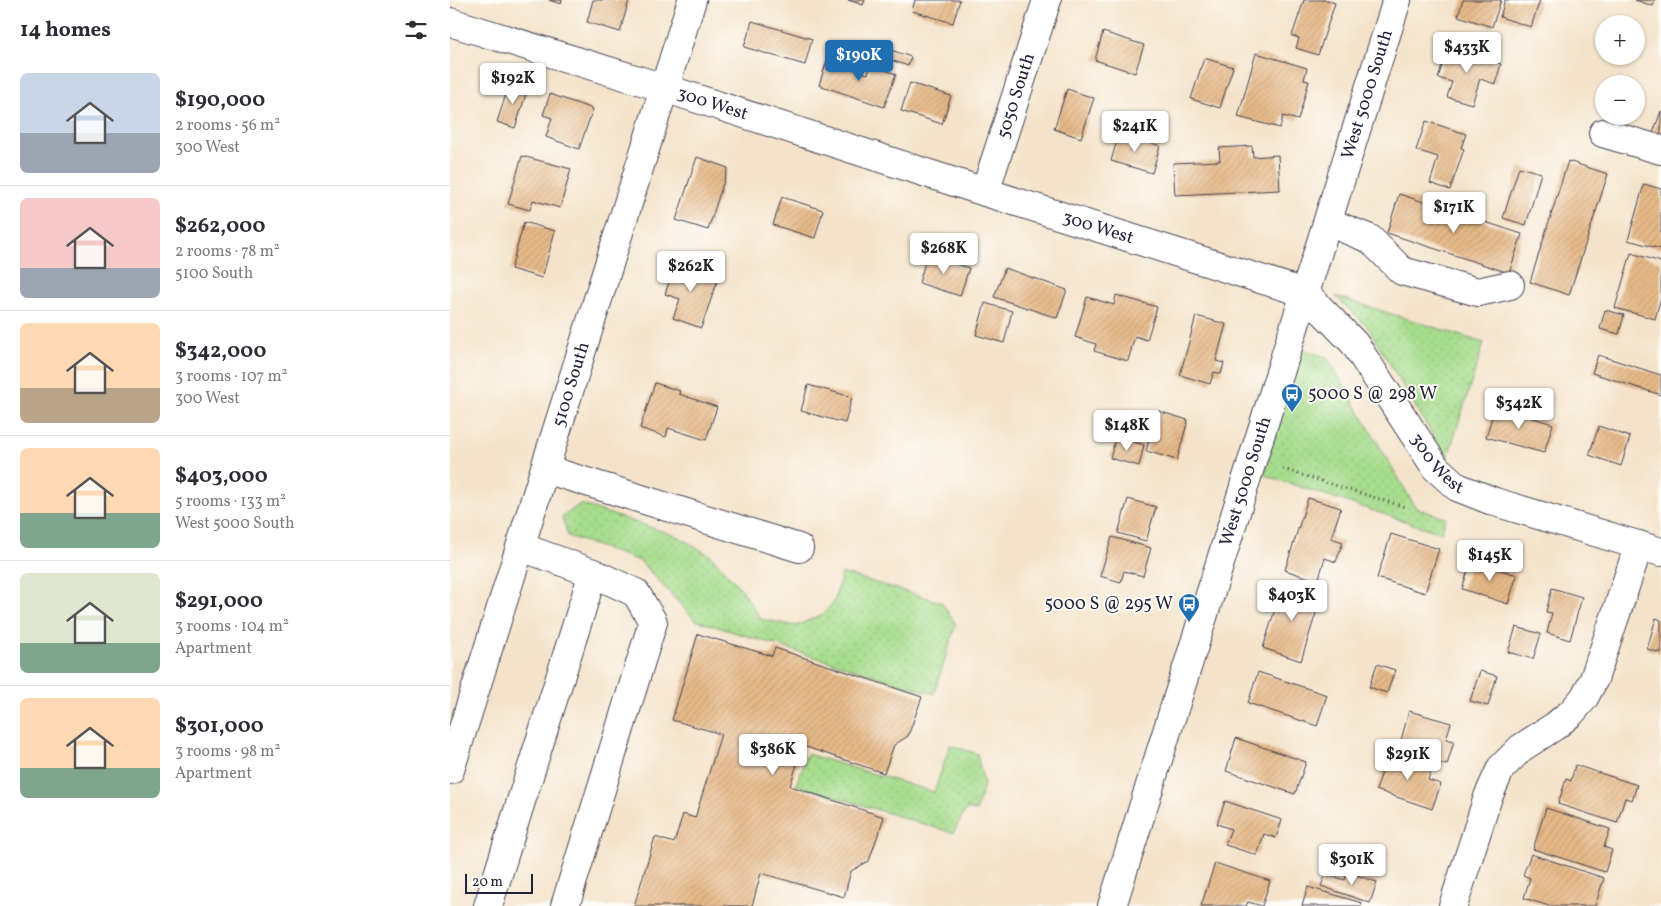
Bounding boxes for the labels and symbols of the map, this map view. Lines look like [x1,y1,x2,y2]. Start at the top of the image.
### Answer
street label: West 5000 South [1335,26,1399,163]
pin: $433K [1432,32,1502,74]
pin: $190K [824,39,894,82]
street label: 5050 South [991,50,1042,142]
pin: $192K [478,62,548,105]
street label: 300 West [674,81,751,127]
pin: $241K [1100,110,1170,153]
pin: $171K [1419,192,1489,234]
street label: 300 West [1059,205,1137,251]
pin: $268K [909,232,979,275]
pin: $262K [656,250,726,293]
street label: 5100 South [546,339,596,430]
bus stop icon: 5000 S @ 298 W [1280,382,1304,413]
place label: 5000 S @ 298 W [1308,382,1437,407]
pin: $342K [1484,388,1554,430]
pin: $148K [1092,410,1162,452]
street label: West 5000 South [1213,413,1278,550]
street label: 300 West [1404,429,1467,501]
pin: $145K [1455,540,1525,582]
pin: $403K [1257,580,1327,622]
place label: 5000 S @ 295 W [1044,592,1173,617]
bus stop icon: 5000 S @ 295 W [1177,592,1201,623]
pin: $386K [738,734,808,776]
pin: $291K [1373,738,1443,781]
pin: $301K [1317,844,1387,886]
scale bar [465,871,532,894]

